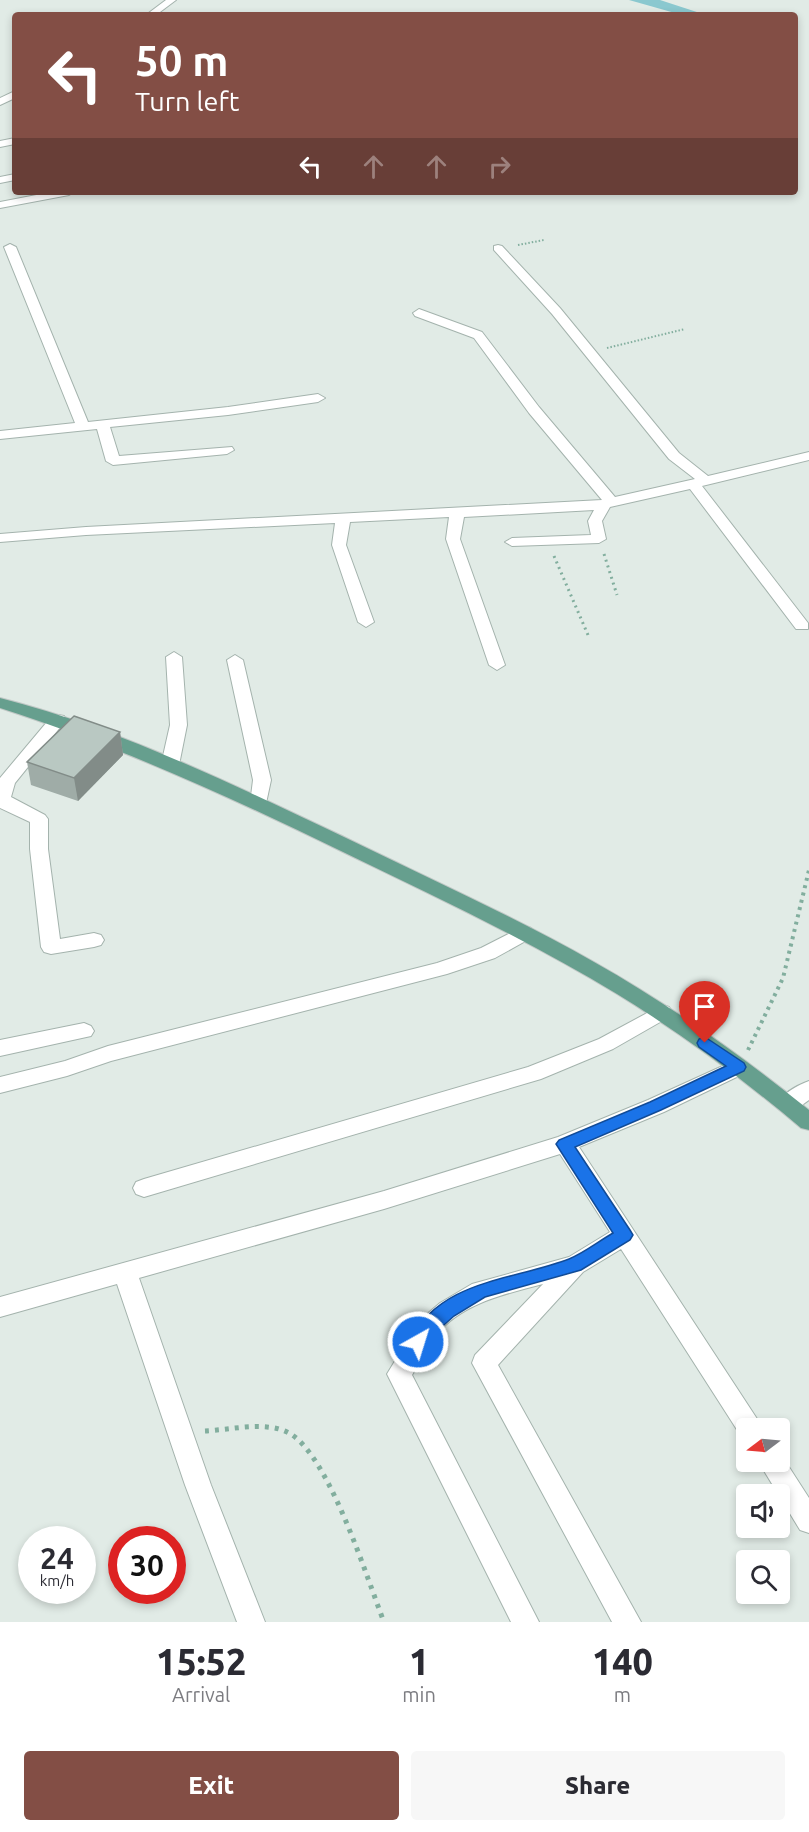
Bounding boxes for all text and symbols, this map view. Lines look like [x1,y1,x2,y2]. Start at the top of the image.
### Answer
icon: left [36,36,114,114]
text: 50 m [135,37,229,84]
text: Turn left [135,86,239,116]
icon: left [294,150,327,183]
icon: ahead [357,150,390,183]
icon: ahead [420,150,453,183]
icon: right [483,150,516,183]
pin [679,981,730,1043]
icon: arrive [688,990,721,1023]
position arrow [386,1310,450,1374]
north arrow [736,1418,790,1472]
map controls [736,1418,790,1604]
button: sound [736,1484,790,1538]
speed limit sign: 30 [108,1526,186,1604]
text: 24 [40,1541,74,1575]
button: search [736,1550,790,1604]
text: km/h [40,1572,74,1589]
text: 15:52 [156,1641,246,1682]
text: 1 [409,1641,429,1682]
text: 140 [592,1641,653,1682]
text: Arrival [172,1683,230,1706]
text: min [402,1683,436,1706]
text: m [614,1683,631,1706]
button: Exit [24,1751,399,1820]
button: Share [411,1751,785,1820]

